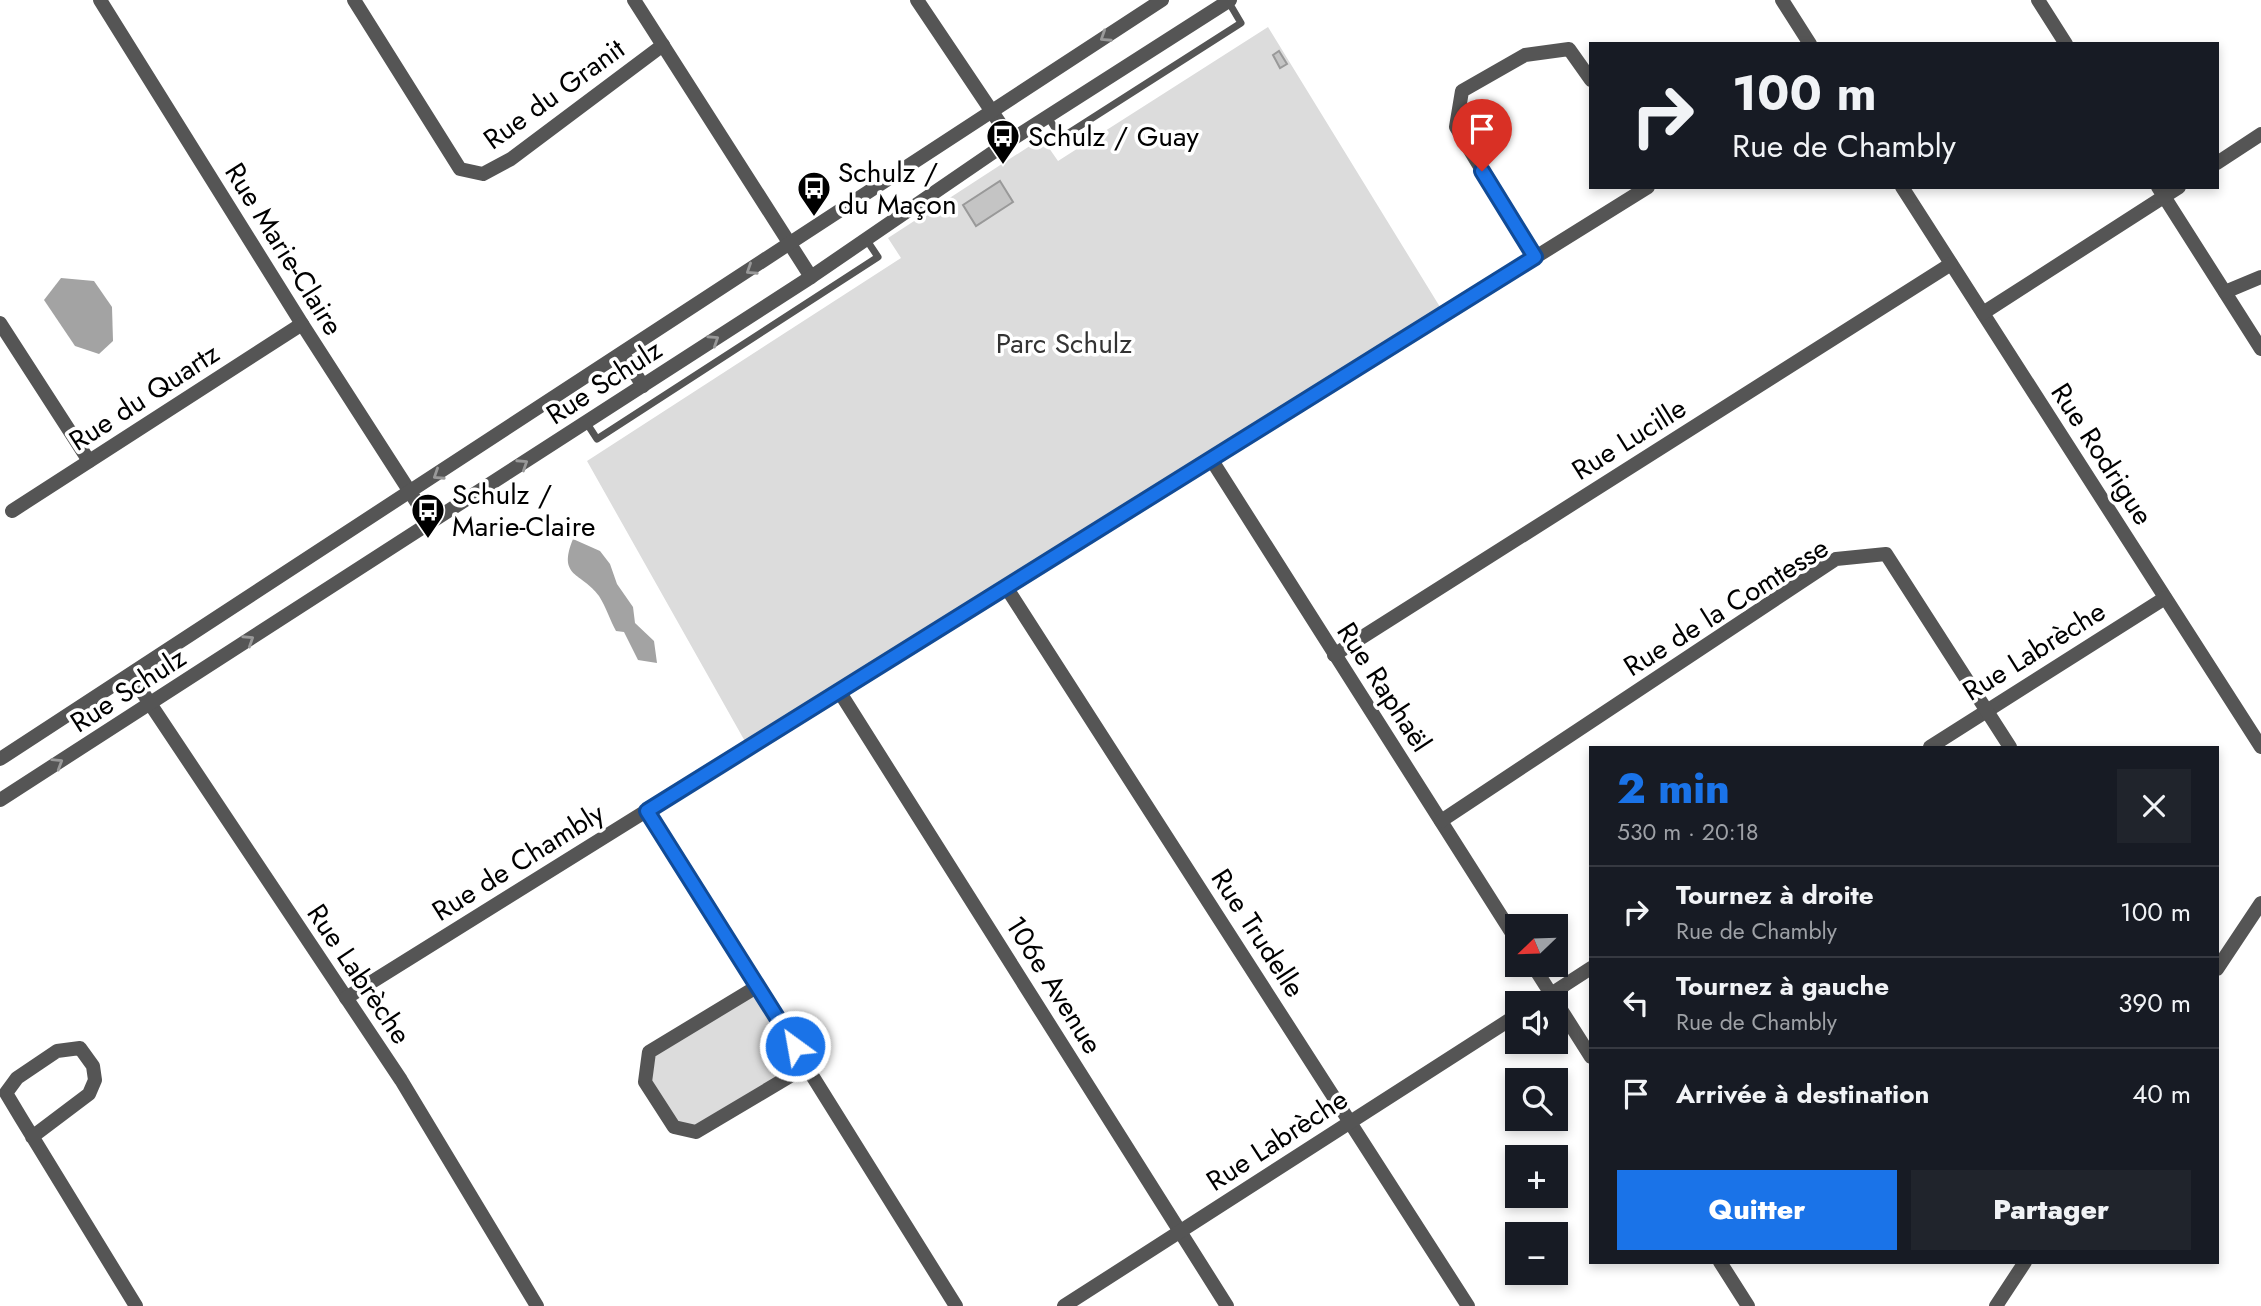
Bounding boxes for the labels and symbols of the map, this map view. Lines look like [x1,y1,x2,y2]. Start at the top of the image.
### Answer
street label: Rue du Granit [475,29,633,159]
one-way arrow [1100,29,1113,41]
pin [1452,99,1512,171]
place label: Schulz / Guay [1028,116,1199,157]
bus stop icon: Schulz / Guay [984,117,1022,166]
place label: Schulz / du Maçon [838,152,957,225]
street label: Rue Marie-Claire [215,155,353,343]
bus stop icon: Schulz / du Maçon [795,169,833,218]
one-way arrow [746,262,759,275]
park label: Parc Schulz [996,323,1132,364]
street label: Rue Schulz [538,329,670,435]
street label: Rue du Quartz [61,333,227,461]
one-way arrow [706,335,719,348]
street label: Rue Rodrigue [2041,375,2163,533]
street label: Rue Lucille [1564,388,1694,490]
one-way arrow [515,459,528,472]
one-way arrow [433,467,446,479]
place label: Schulz / Marie-Claire [452,474,595,547]
bus stop icon: Schulz / Marie-Claire [409,491,447,540]
street label: Rue de la Comtesse [1616,527,1836,687]
street label: Rue Labrèche [1955,591,2113,711]
street label: Rue Raphaël [1327,614,1441,760]
one-way arrow [242,636,255,649]
street label: Rue Schulz [62,637,194,743]
one-way arrow [50,759,63,772]
street label: Rue de Chambly [424,792,613,931]
street label: Rue Trudelle [1201,861,1315,1005]
street label: Rue Labrèche [297,896,421,1052]
street label: 106e Avenue [995,908,1113,1062]
north arrow [1505,914,1568,976]
position arrow [758,1009,832,1083]
street label: Rue Labrèche [1198,1079,1356,1201]

